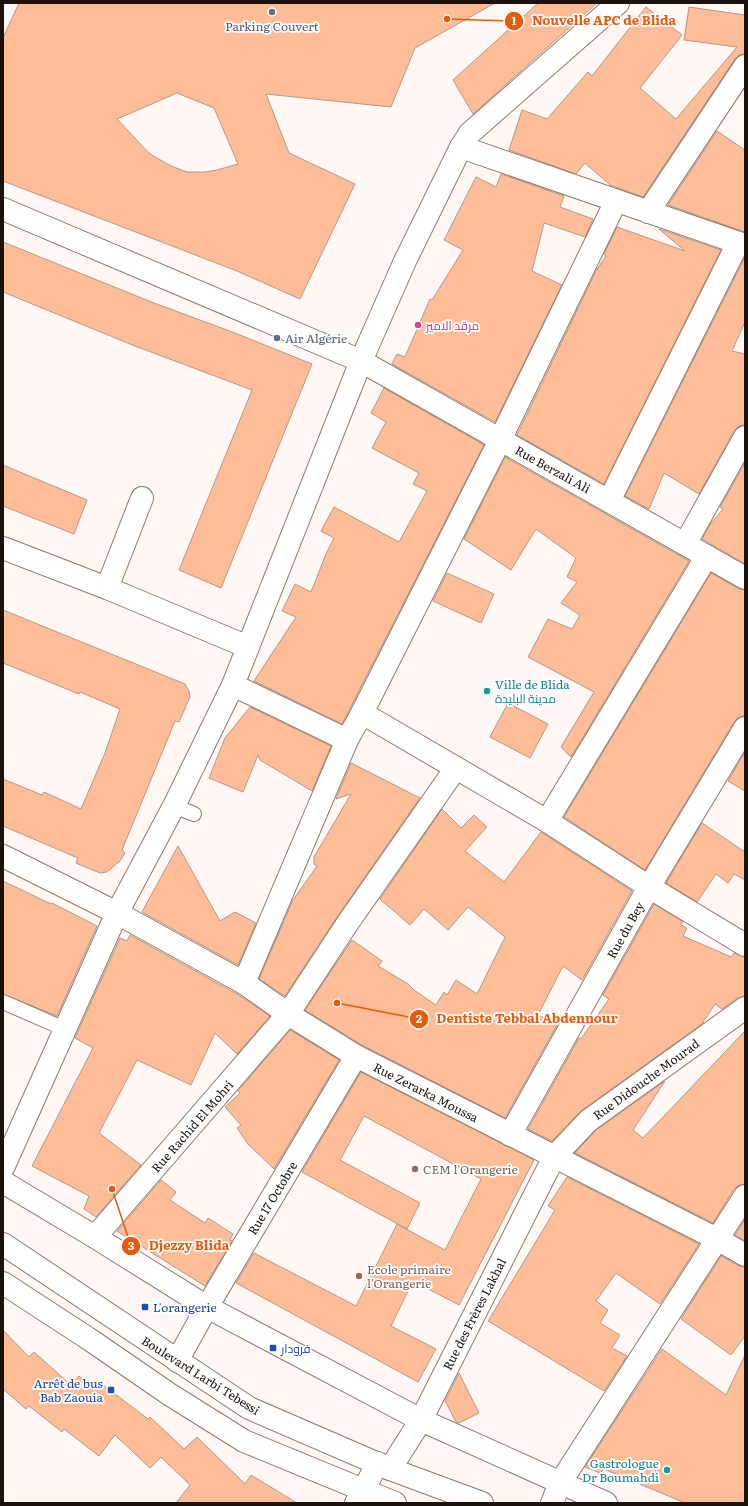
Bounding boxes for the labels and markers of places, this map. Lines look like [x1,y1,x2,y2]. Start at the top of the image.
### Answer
marker: Parking Couvert [267,7,277,17]
callout: Nouvelle APC de Blida [504,8,684,33]
place label: Parking Couvert [225,17,319,35]
place label: مرقد الامير [425,316,479,334]
marker: مرقد الامير [413,320,423,330]
place label: Air Algérie [285,329,347,347]
marker: Air Algérie [272,333,282,343]
place label: Ville de Blida مدينة البليدة [495,675,570,707]
marker: Ville de Blida مدينة البليدة [482,686,492,696]
callout: Dentiste Tebbal Abdennour [409,1006,626,1031]
place label: CEM l'Orangerie [423,1160,518,1178]
marker: CEM l'Orangerie [410,1164,420,1174]
callout: Djezzy Blida [121,1233,238,1258]
place label: Ecole primaire l'Orangerie [367,1260,451,1292]
marker: Ecole primaire l'Orangerie [354,1271,364,1281]
place label: L'orangerie [153,1298,217,1316]
marker: L'orangerie [140,1302,150,1312]
place label: فرودار [280,1339,311,1357]
marker: فرودار [268,1343,278,1353]
place label: Arrêt de bus Bab Zaouia [34,1374,104,1406]
marker: Arrêt de bus Bab Zaouia [106,1385,116,1395]
place label: Gastrologue Dr Boumahdi [582,1454,659,1486]
marker: Gastrologue Dr Boumahdi [662,1465,672,1475]

